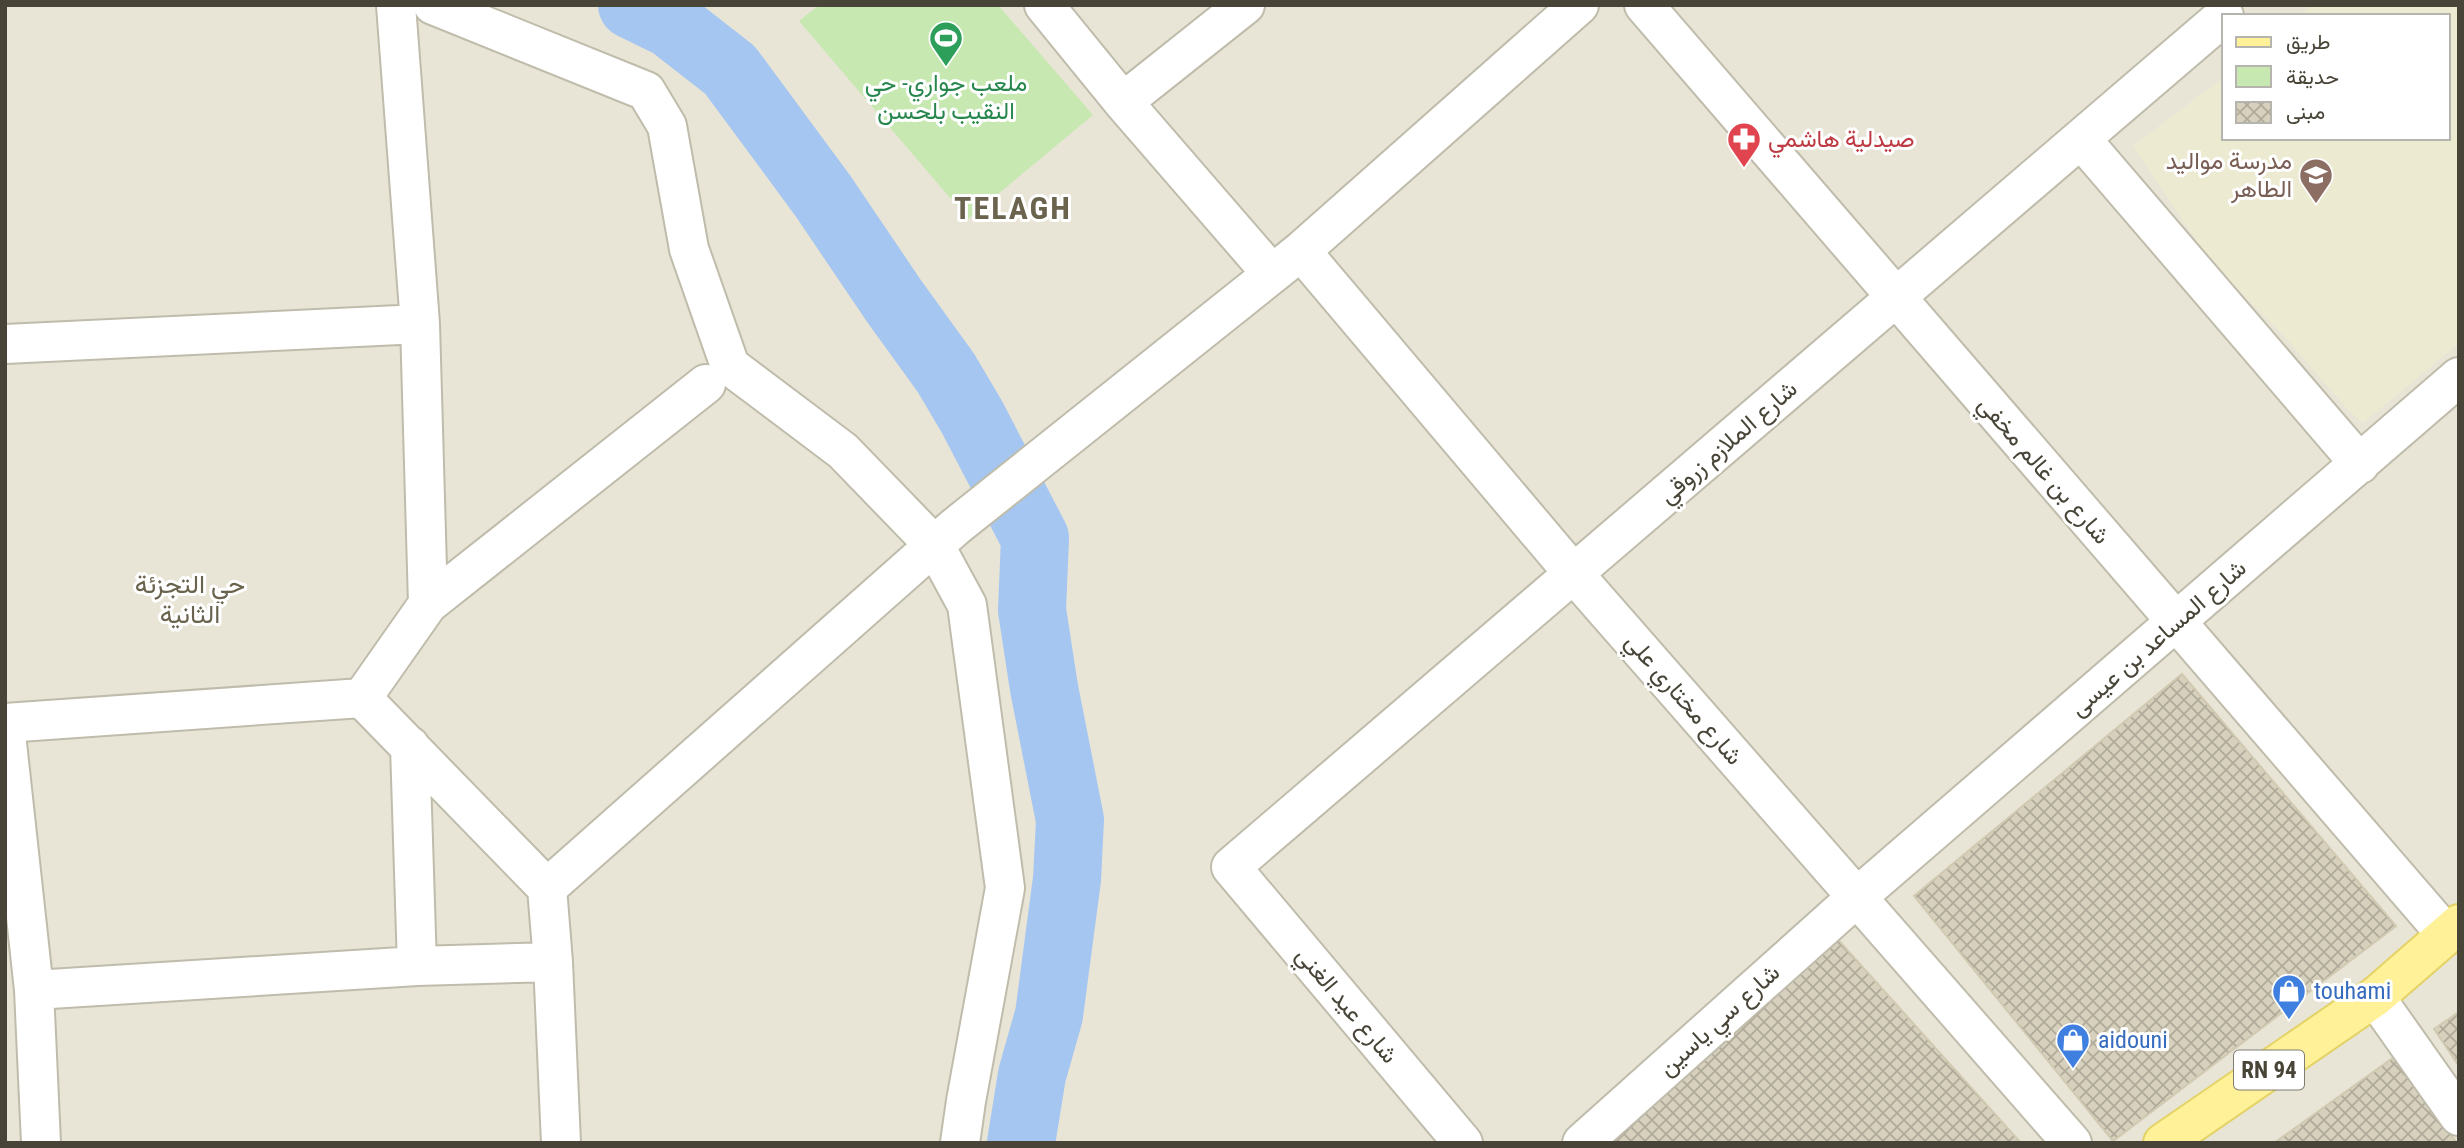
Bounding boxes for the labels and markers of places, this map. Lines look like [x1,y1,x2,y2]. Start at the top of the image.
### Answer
sports icon: ملعب جواري- حي النقيب بلحسن [927,19,965,68]
place label: ملعب جواري- حي النقيب بلحسن [865,69,1027,125]
pharmacy icon: صيدلية هاشمي [1725,120,1763,169]
place label: صيدلية هاشمي [1768,125,1915,158]
place label: مدرسة مواليد الطاهر [2166,147,2292,204]
school or university icon: مدرسة مواليد الطاهر [2297,156,2335,205]
shop icon: touhami [2270,972,2308,1021]
place label: touhami [2314,977,2391,1005]
shop icon: aidouni [2054,1021,2092,1070]
place label: aidouni [2098,1026,2168,1054]

